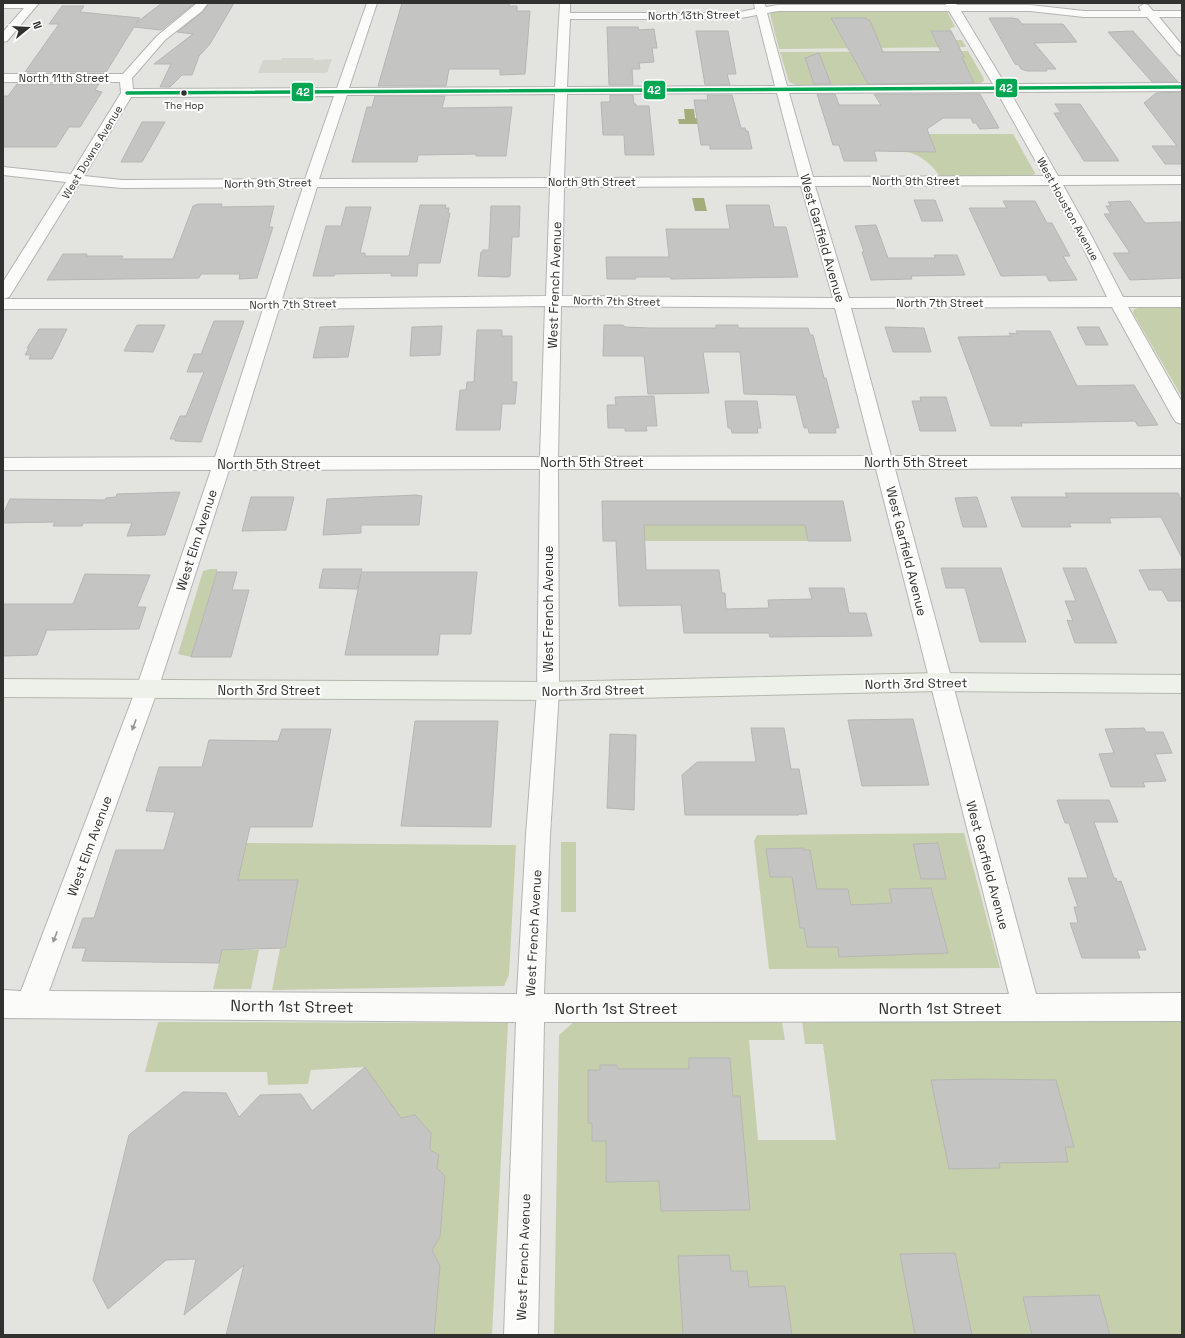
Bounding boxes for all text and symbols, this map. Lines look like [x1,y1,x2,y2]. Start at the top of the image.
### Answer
street label: North 13th Street [648,7,740,23]
north arrow [8,8,48,48]
text: N [30,19,45,31]
street label: North 11th Street [19,71,109,85]
line badge: 42 [995,78,1018,98]
line badge: 42 [643,80,666,100]
text: 42 [999,81,1013,95]
line badge: 42 [291,82,314,102]
text: 42 [647,83,661,97]
text: 42 [296,85,310,99]
marker: The Hop [179,88,189,98]
place label: The Hop [164,99,204,112]
street label: West Downs Avenue [59,103,125,201]
street label: West Houston Avenue [1034,155,1102,263]
street label: West Garfield Avenue [796,172,849,304]
street label: North 9th Street [872,174,960,188]
street label: North 9th Street [224,175,312,191]
street label: North 9th Street [548,175,636,189]
street label: West French Avenue [544,221,565,349]
street label: North 7th Street [573,293,661,309]
street label: North 7th Street [249,296,337,312]
street label: North 7th Street [896,296,984,310]
street label: North 5th Street [540,454,644,471]
street label: North 5th Street [864,454,968,471]
street label: North 5th Street [217,456,321,473]
street label: West Garfield Avenue [882,485,931,618]
street label: West Elm Avenue [172,487,221,593]
street label: West French Avenue [540,545,557,673]
street label: North 3rd Street [864,674,968,693]
street label: North 3rd Street [541,681,645,700]
street label: North 3rd Street [218,682,320,699]
one-way arrow [130,720,136,732]
street label: West Elm Avenue [63,794,116,899]
street label: West Garfield Avenue [962,799,1013,931]
street label: West French Avenue [522,869,545,997]
one-way arrow [51,932,57,944]
street label: North 1st Street [230,995,354,1018]
street label: North 1st Street [554,998,678,1019]
street label: North 1st Street [878,998,1002,1019]
street label: West French Avenue [513,1193,534,1321]

